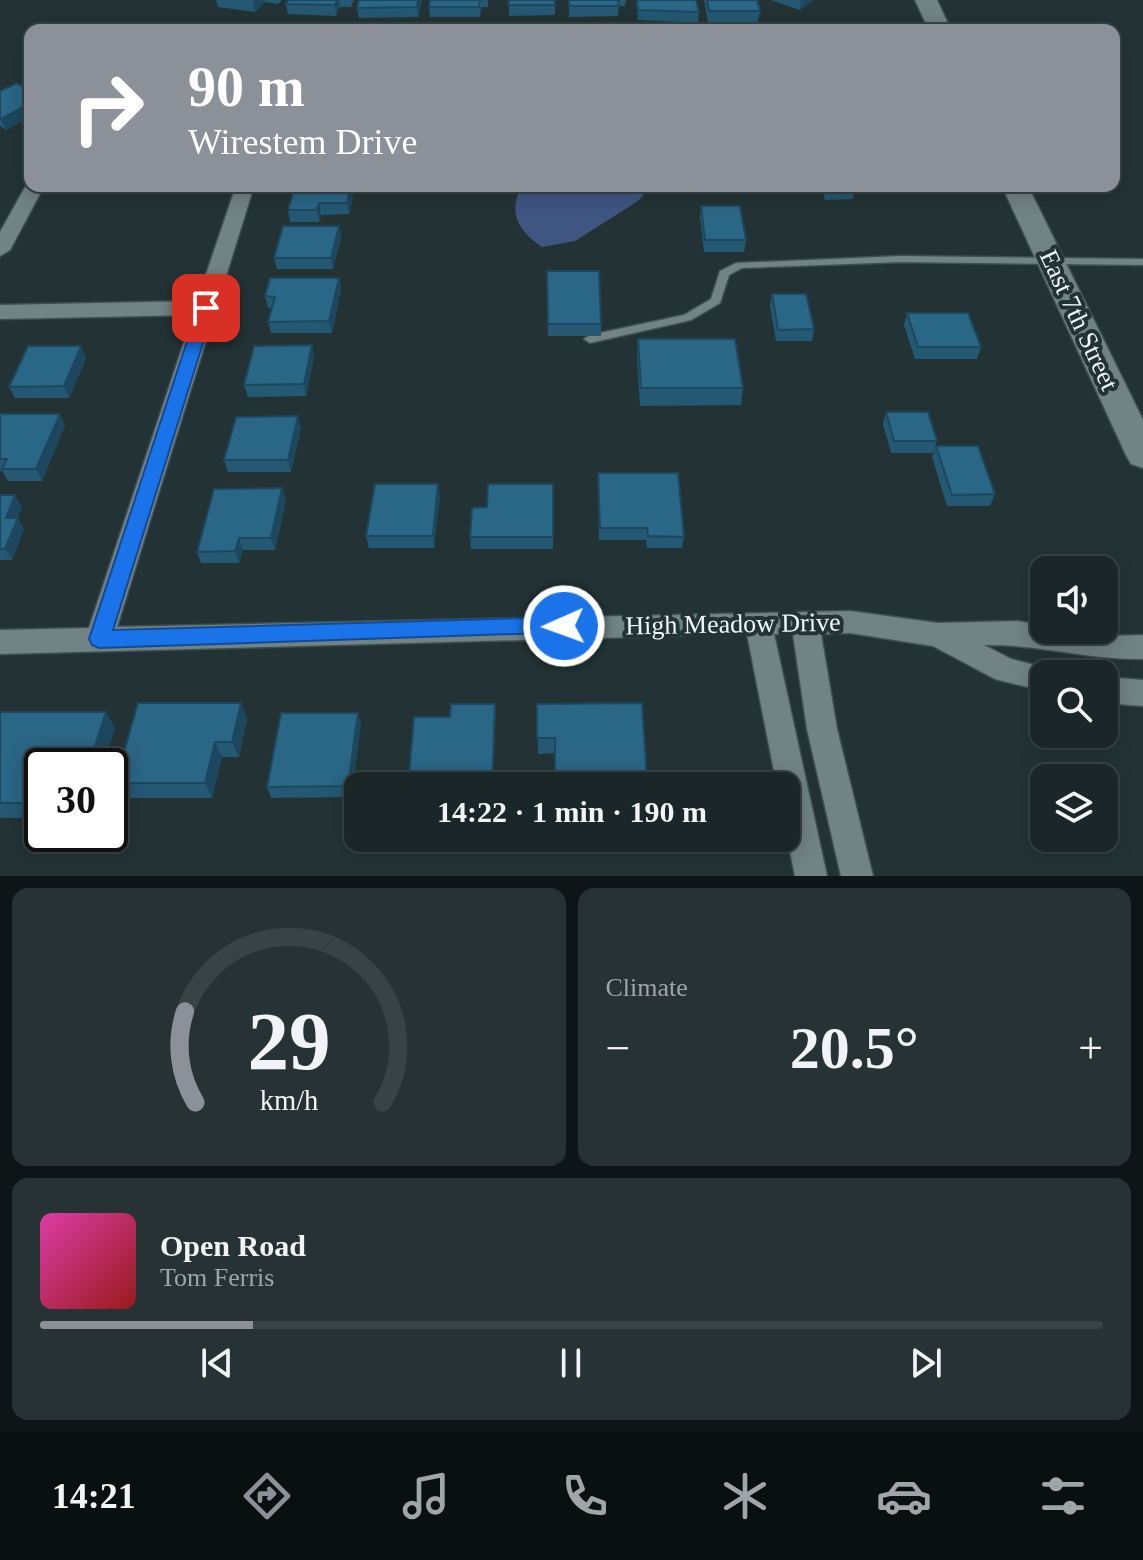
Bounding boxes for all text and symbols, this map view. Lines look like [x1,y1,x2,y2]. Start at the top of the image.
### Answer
icon: right [56,56,160,160]
text: 90 m [188,56,305,118]
text: Wirestem Drive [188,122,417,162]
street label: East 7th Street [1034,245,1125,396]
pin [172,274,240,342]
icon: arrive [184,286,228,330]
map controls [1030,556,1118,852]
button: sound [1030,556,1118,644]
position arrow [522,584,606,668]
street label: High Meadow Drive [625,608,841,640]
button: search [1030,660,1118,748]
speed limit sign: 30 [24,748,128,852]
button: layers [1030,764,1118,852]
text: 14:22 · 1 min · 190 m [437,795,707,828]
text: Climate [606,973,688,1002]
text: 29 [247,995,330,1087]
text: 20.5° [790,1015,919,1081]
text: − [606,1024,630,1073]
text: + [1078,1024,1103,1073]
text: km/h [259,1085,318,1116]
text: Open Road [160,1229,306,1262]
text: Tom Ferris [160,1263,274,1292]
icon: previous [195,1341,239,1385]
icon: pause [549,1341,593,1385]
icon: next [904,1341,948,1385]
icon: directions [239,1468,295,1524]
icon: music [398,1468,454,1524]
icon: phone [557,1468,613,1524]
icon: climate [717,1468,773,1524]
icon: car [876,1468,932,1524]
icon: filters [1035,1468,1091,1524]
text: 14:21 [52,1476,136,1516]

